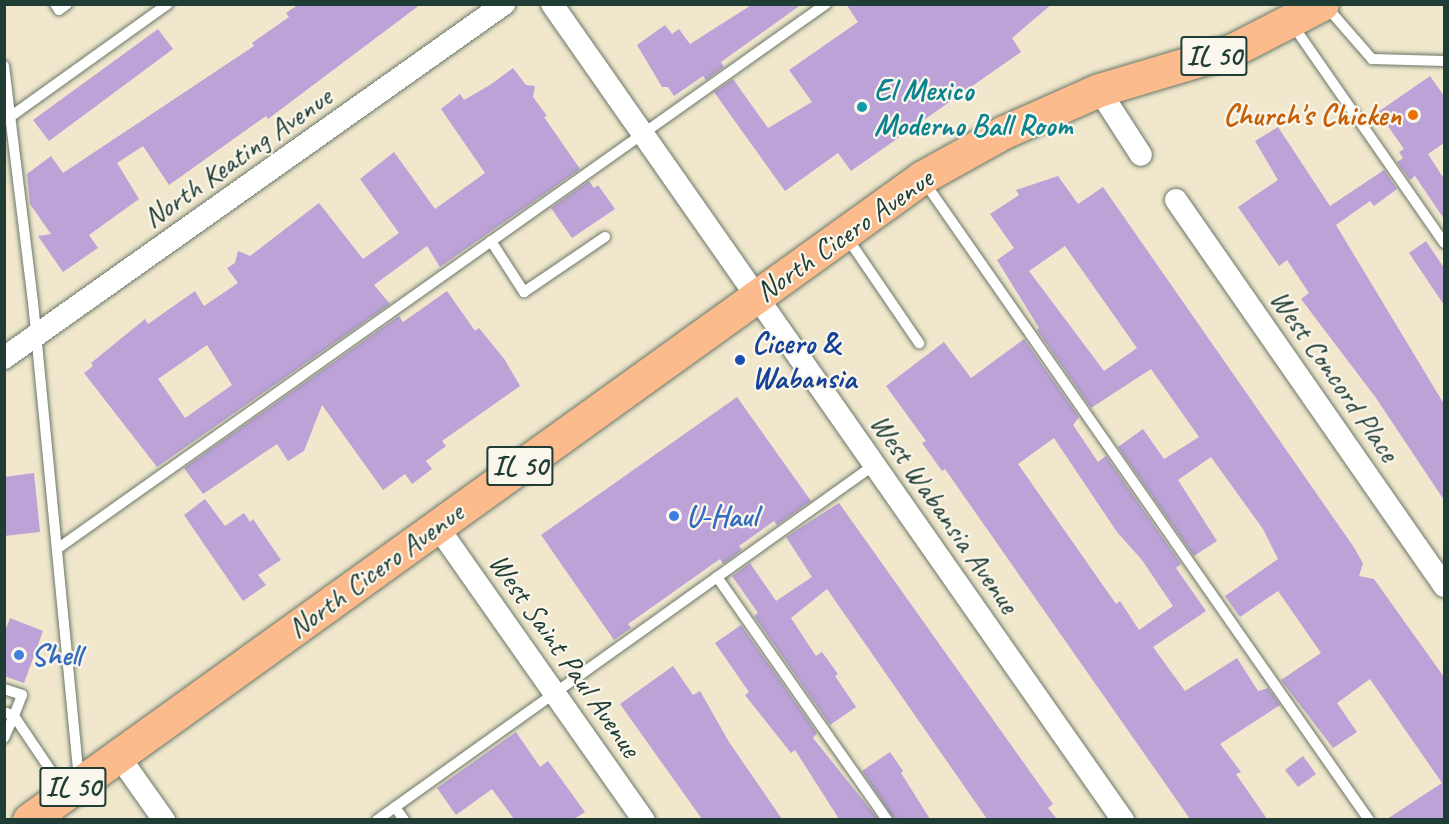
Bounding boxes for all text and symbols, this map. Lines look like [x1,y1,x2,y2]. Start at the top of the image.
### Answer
road number: IL 50 [1180,31,1248,81]
place label: El Mexico Moderno Ball Room [874,72,1073,142]
street label: North Keating Avenue [136,79,338,235]
place label: Church's Chicken [1223,97,1401,133]
marker: El Mexico Moderno Ball Room [855,100,869,114]
marker: Church's Chicken [1406,108,1420,122]
street label: North Cicero Avenue [749,161,939,309]
street label: West Concord Place [1263,282,1407,468]
place label: Cicero & Wabansia [752,325,856,395]
marker: Cicero & Wabansia [733,353,747,367]
street label: West Wabansia Avenue [862,405,1028,621]
road number: IL 50 [486,441,554,491]
street label: North Cicero Avenue [280,494,470,646]
place label: U-Haul [686,498,757,534]
marker: U-Haul [667,509,681,523]
street label: West Saint Paul Avenue [481,546,649,764]
place label: Shell [31,637,81,673]
marker: Shell [12,648,26,662]
road number: IL 50 [38,762,107,812]

